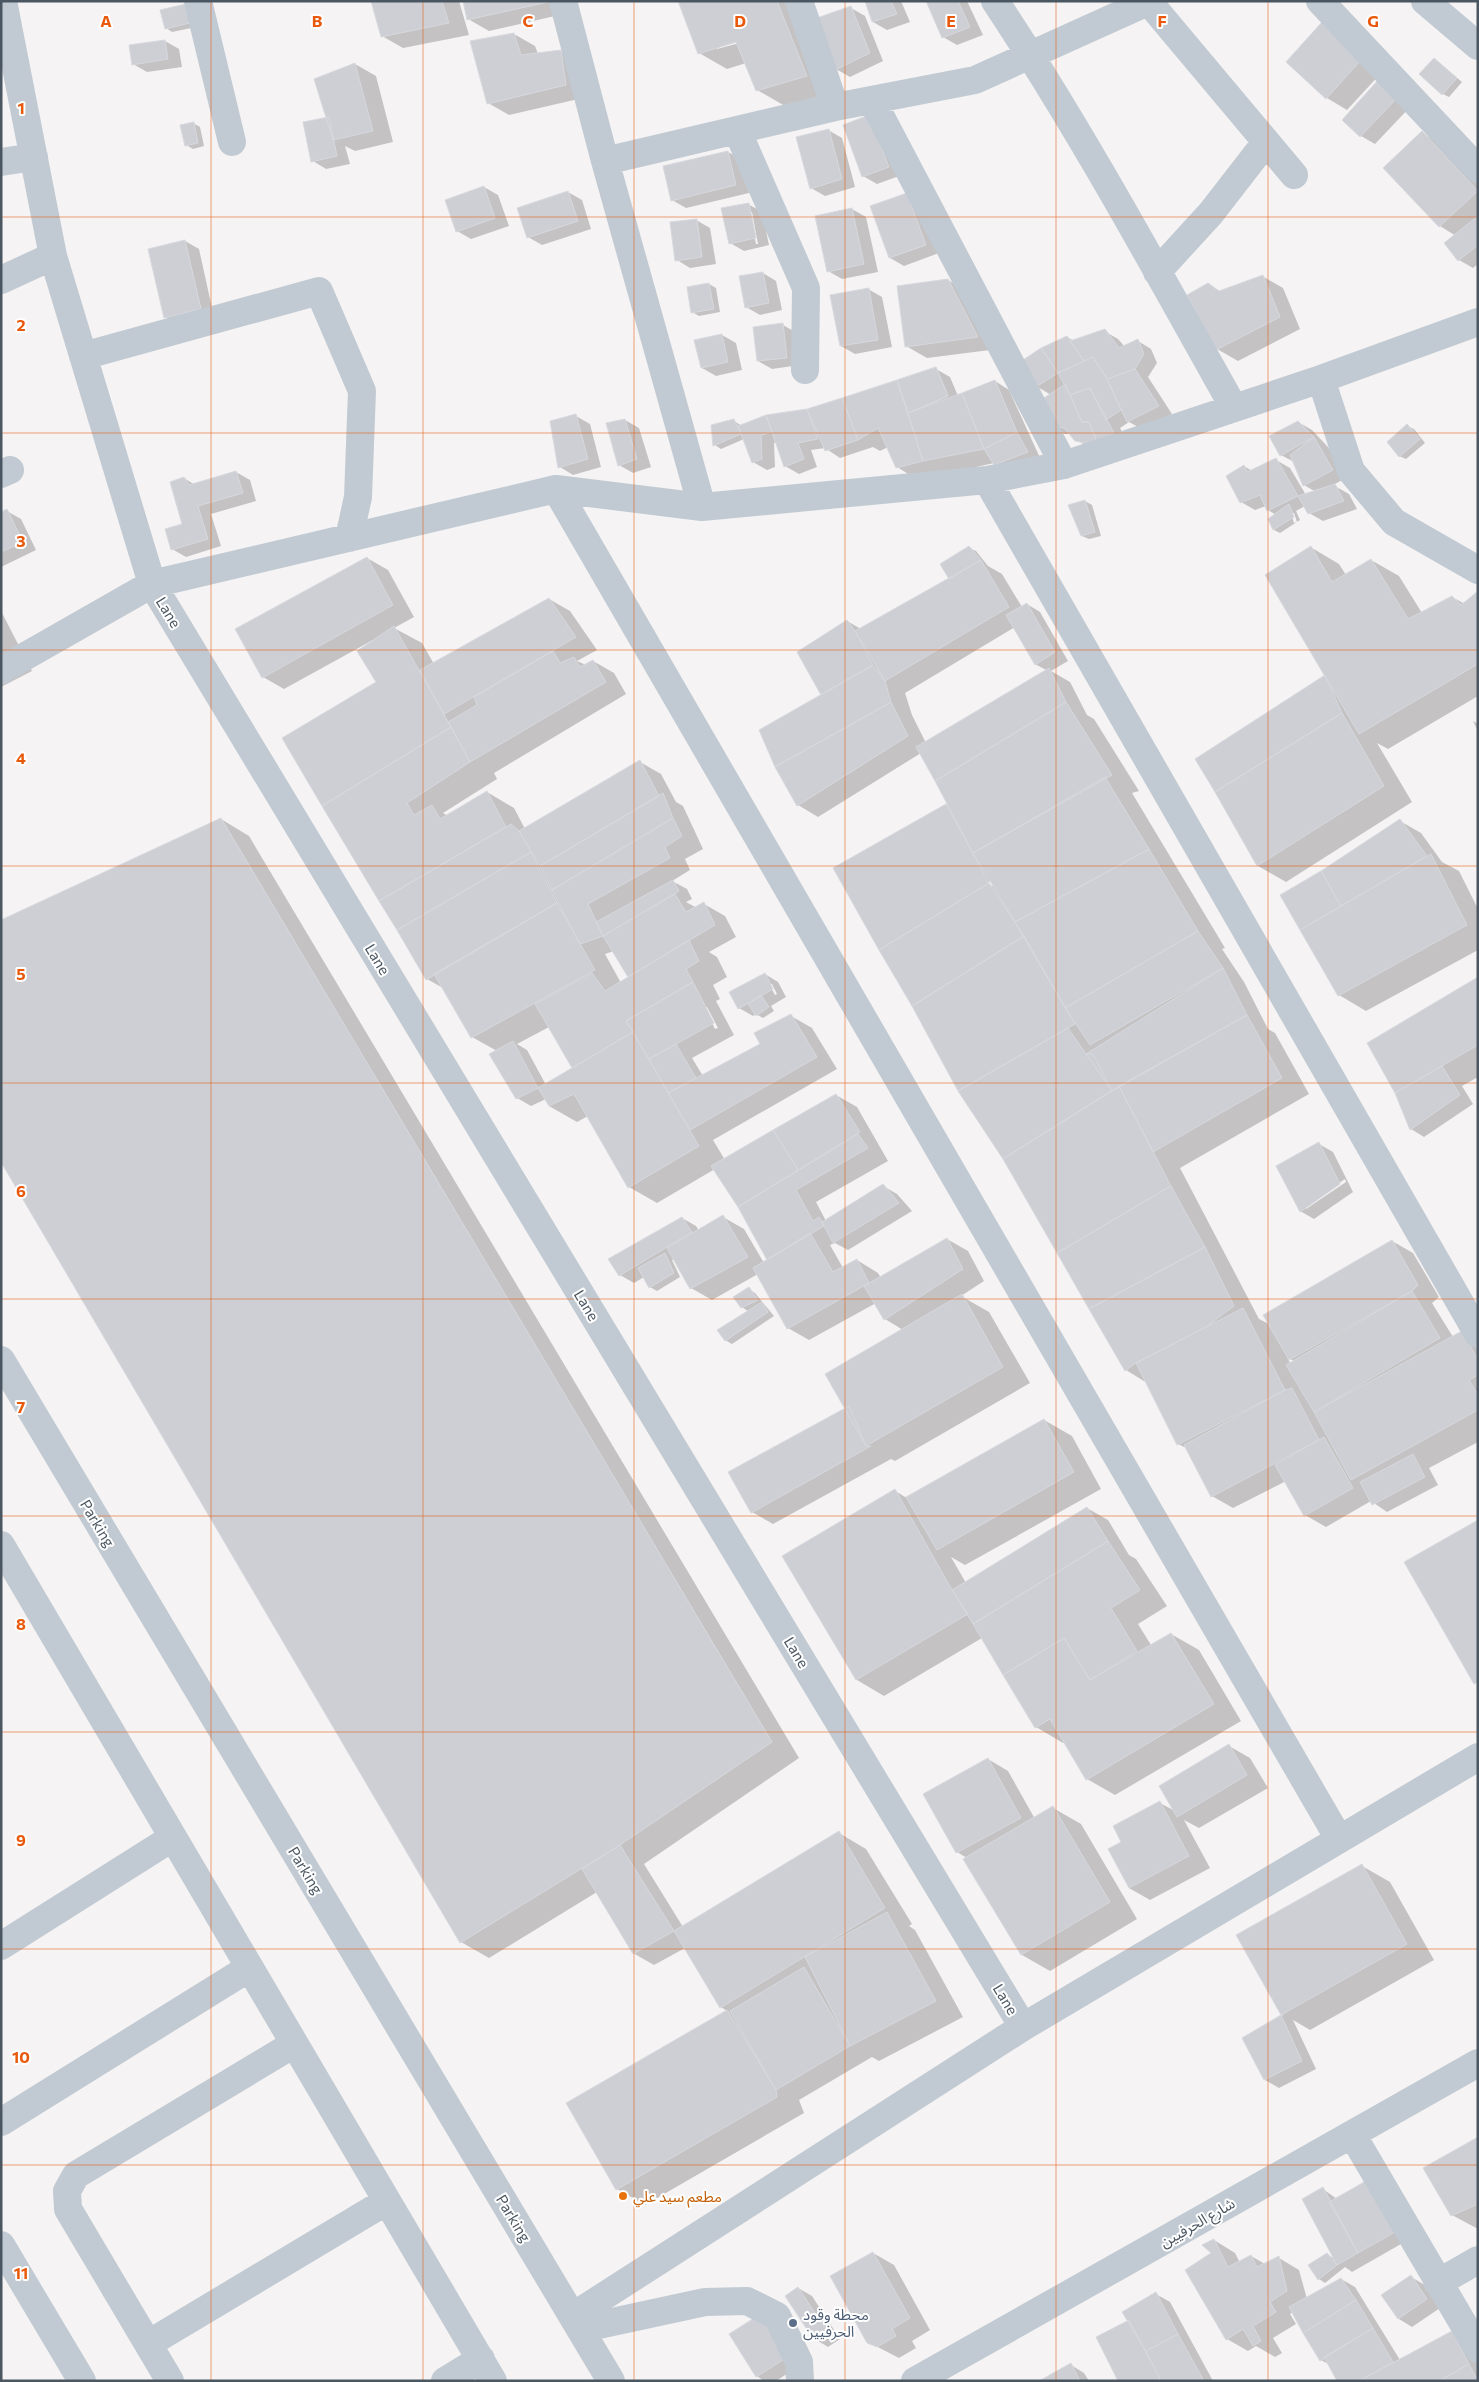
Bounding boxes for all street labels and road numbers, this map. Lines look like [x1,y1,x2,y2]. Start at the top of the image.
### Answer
street label: Lane [153,593,185,631]
street label: Lane [362,940,394,978]
street label: Lane [571,1286,603,1324]
street label: Parking [77,1496,119,1550]
street label: Lane [781,1633,813,1671]
street label: Parking [285,1843,327,1897]
street label: Lane [990,1980,1022,2018]
street label: Parking [493,2191,535,2245]
street label: شارع الحرفيين [1156,2193,1240,2254]

